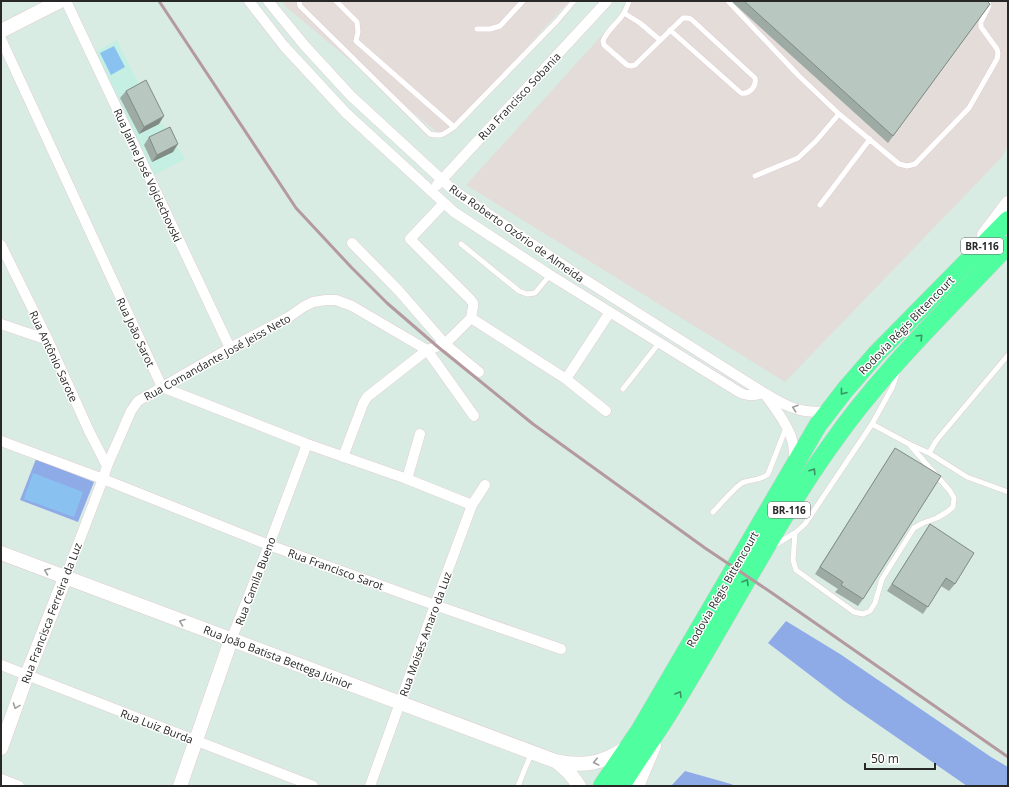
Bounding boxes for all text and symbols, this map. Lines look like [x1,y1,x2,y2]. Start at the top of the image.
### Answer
street label: Rua Francisco Sobania [474,49,564,143]
street label: Rua Jaime José Vojciechovski [110,106,186,244]
street label: Rua Roberto Ozório de Almeida [447,181,587,285]
road number: BR-116 [961,238,1003,254]
street label: Rodovia Régis Bittencourt [855,272,957,378]
street label: Rua João Sarot [113,295,159,369]
street label: Rua Antônio Sarote [26,308,82,404]
street label: Rua Comandante José Jeiss Neto [141,310,293,404]
one-way arrow [915,334,923,342]
one-way arrow [841,388,848,395]
one-way arrow [791,404,798,413]
one-way arrow [808,468,816,475]
road number: BR-116 [768,502,810,518]
street label: Rodovia Régis Bittencourt [683,528,761,650]
street label: Rua Camila Bueno [231,534,279,627]
street label: Rua Francisca Ferreira da Luz [17,540,85,686]
street label: Rua Francisco Sarot [286,545,386,593]
one-way arrow [43,567,50,575]
street label: Rua Moisés Amaro da Luz [395,569,455,699]
one-way arrow [741,579,748,586]
one-way arrow [178,618,185,626]
street label: Rua João Batista Bettega Júnior [201,622,355,693]
one-way arrow [675,691,682,698]
one-way arrow [13,702,21,709]
street label: Rua Luiz Burda [118,705,196,747]
scale bar [865,745,935,771]
text: 50 m [871,750,899,767]
one-way arrow [593,757,599,765]

